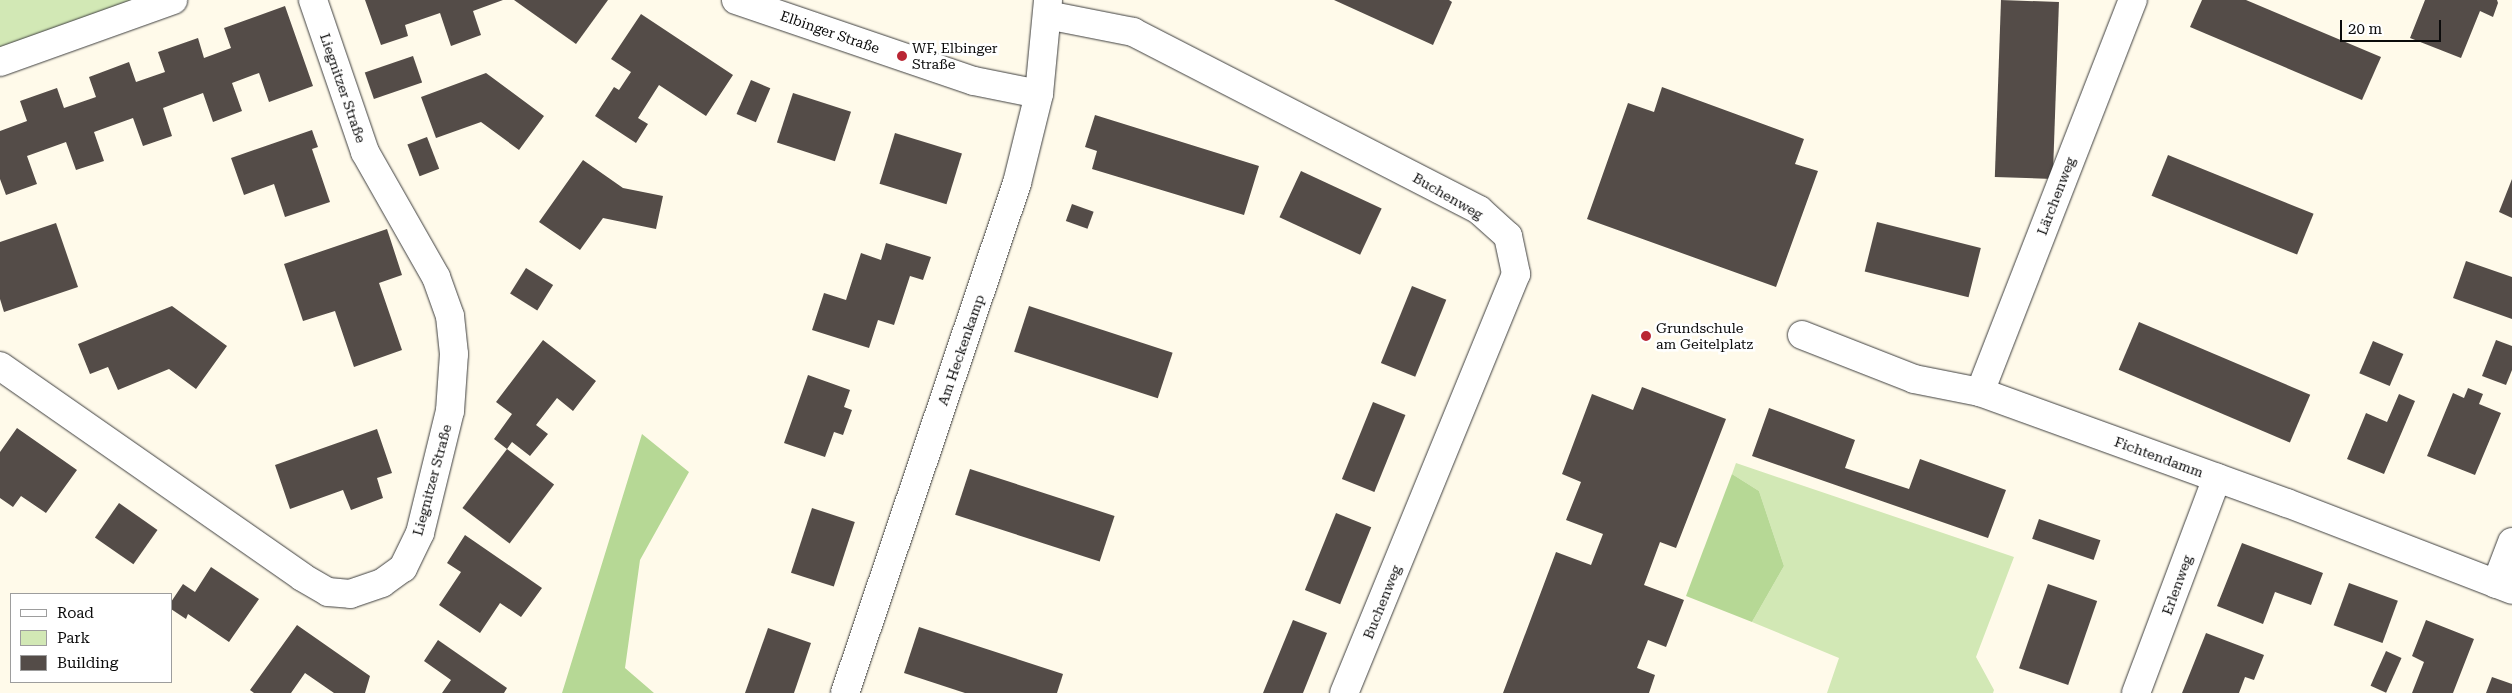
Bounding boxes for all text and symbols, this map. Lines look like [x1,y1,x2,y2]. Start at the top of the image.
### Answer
street label: Elbinger Straße [778,7,882,57]
scale bar [2342,10,2443,42]
text: 20 m [2348,20,2382,38]
street label: Liegnitzer Straße [316,31,370,145]
place label: WF, Elbinger Straße [912,40,998,72]
marker: WF, Elbinger Straße [896,50,908,62]
street label: Lärchenweg [2033,155,2079,237]
street label: Buchenweg [1410,169,1486,223]
street label: Am Heckenkamp [934,292,988,408]
place label: Grundschule am Geitelplatz [1656,320,1753,352]
marker: Grundschule am Geitelplatz [1640,330,1652,342]
street label: Liegnitzer Straße [409,422,455,538]
street label: Fichtendamm [2112,433,2206,481]
street label: Erlenweg [2158,553,2196,617]
street label: Buchenweg [1360,563,1404,641]
legend [10,593,172,683]
text: Road [57,604,94,622]
text: Park [57,629,90,647]
text: Building [57,654,118,672]

